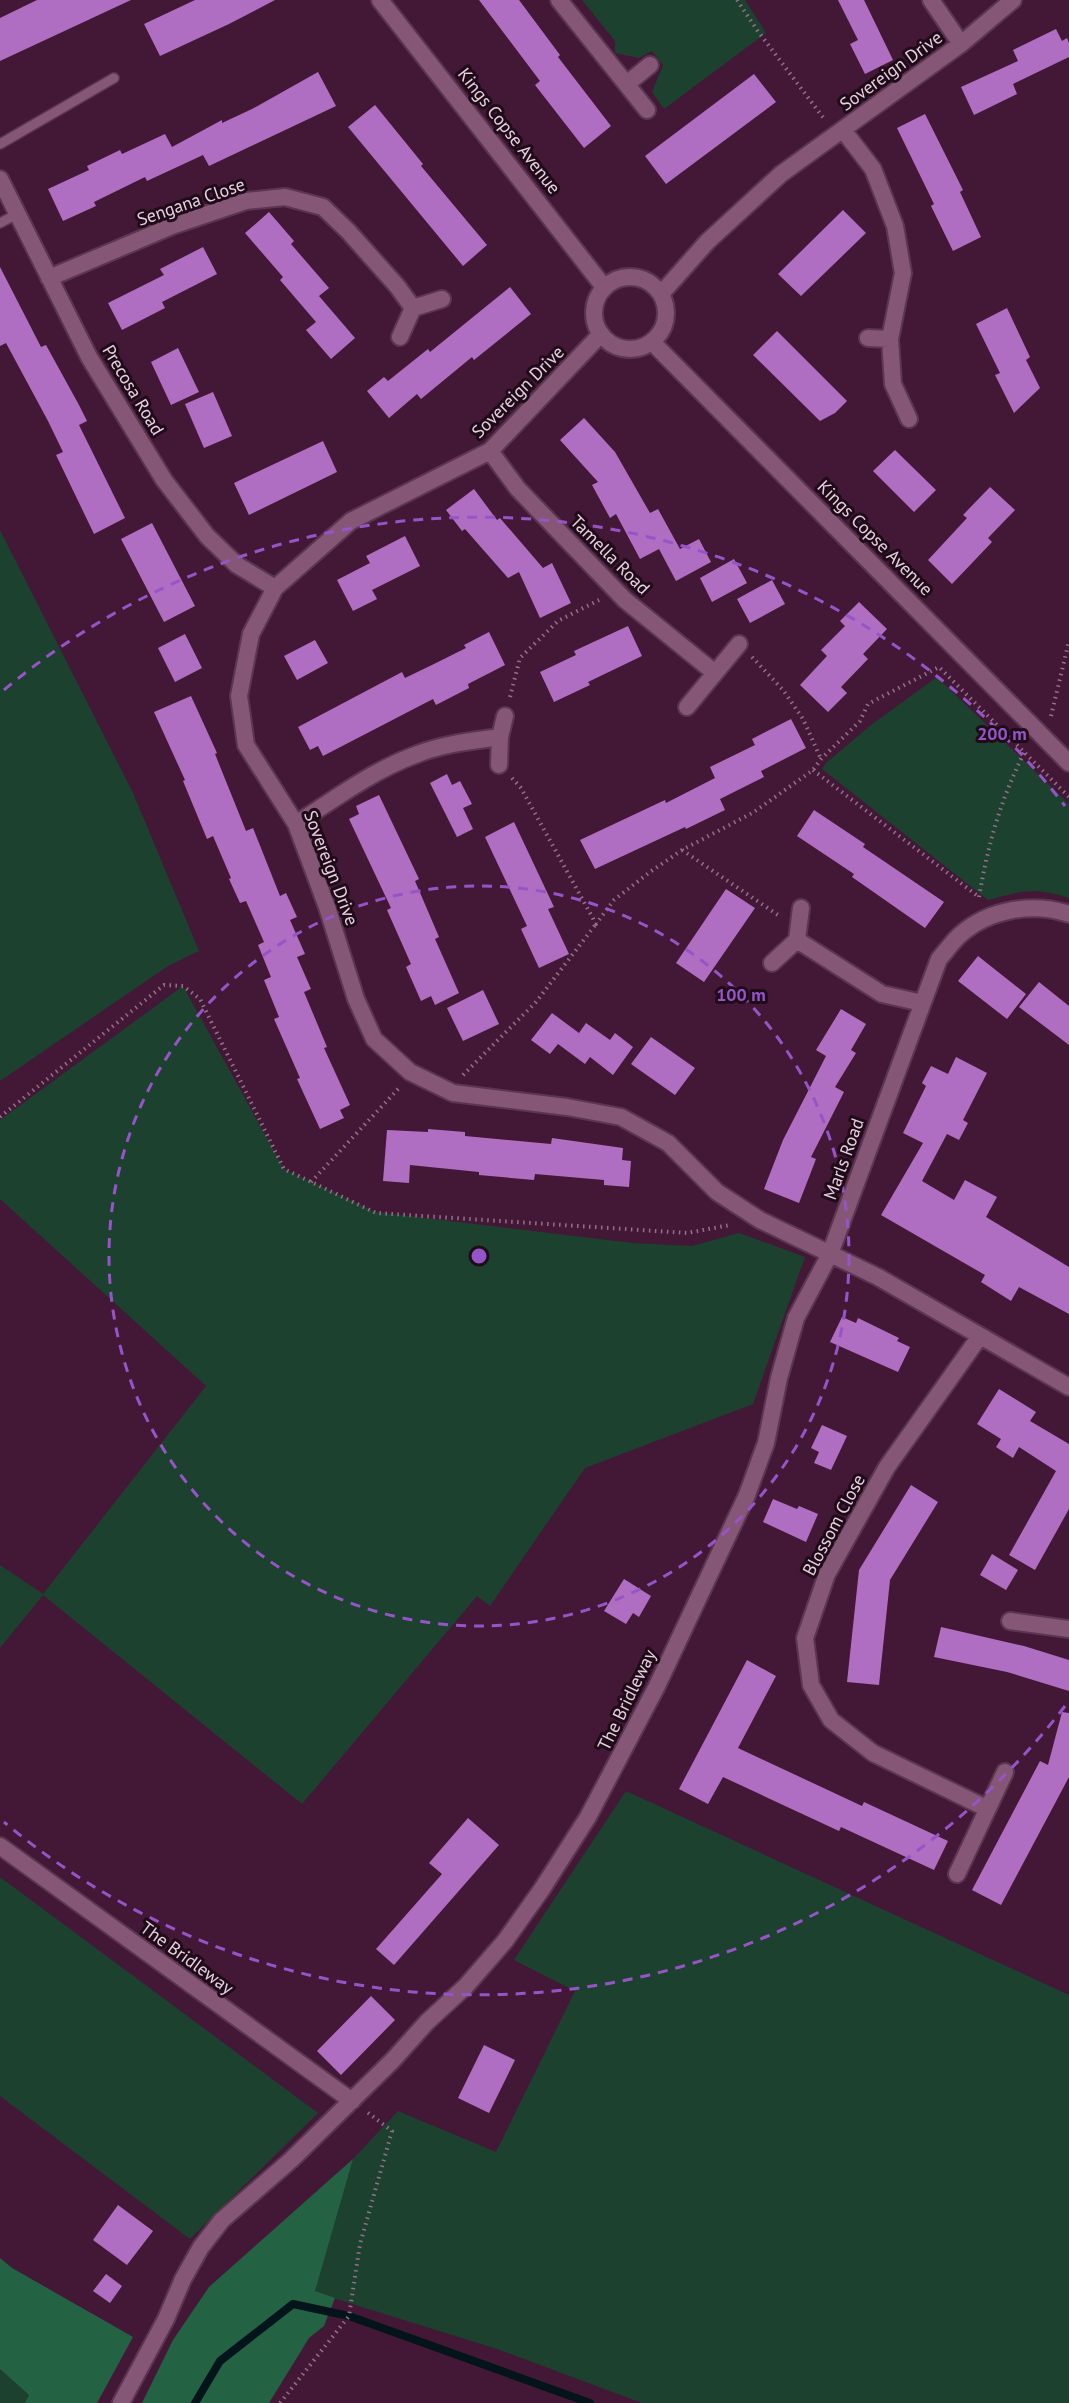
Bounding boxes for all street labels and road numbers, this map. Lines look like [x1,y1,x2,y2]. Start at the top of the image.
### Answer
street label: Sovereign Drive [835,26,947,116]
street label: Kings Copse Avenue [453,63,566,198]
street label: Sengana Close [134,172,248,231]
street label: Precosa Road [97,340,169,439]
street label: Sovereign Drive [467,341,569,443]
street label: Kings Copse Avenue [813,475,938,600]
street label: Tamella Road [566,510,655,599]
street label: Sovereign Drive [299,807,364,929]
street label: Marls Road [818,1115,869,1203]
street label: Blossom Close [797,1470,870,1579]
street label: The Bridleway [592,1645,661,1754]
street label: The Bridleway [136,1916,239,1999]

